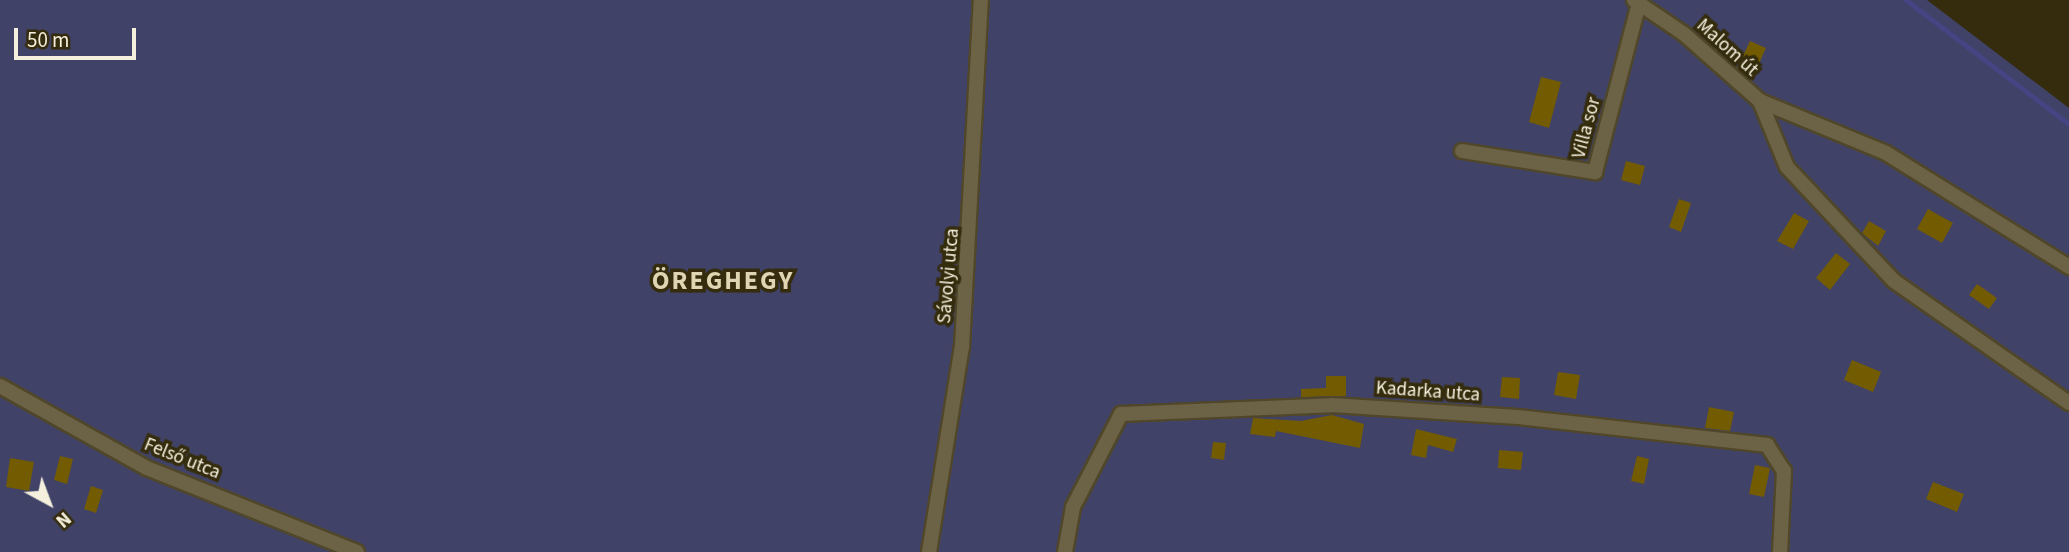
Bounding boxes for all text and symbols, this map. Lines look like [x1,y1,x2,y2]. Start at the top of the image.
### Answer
scale bar [18,14,140,58]
street label: Malom út [1692,14,1762,82]
text: 50 m [27,25,69,55]
street label: Villa sor [1568,95,1606,161]
street label: Sávolyi utca [933,227,965,325]
district label: ÖREGHEGY [653,265,793,297]
street label: Kadarka utca [1375,377,1481,407]
street label: Felső utca [141,433,223,485]
north arrow [14,468,84,538]
text: N [49,505,77,534]

